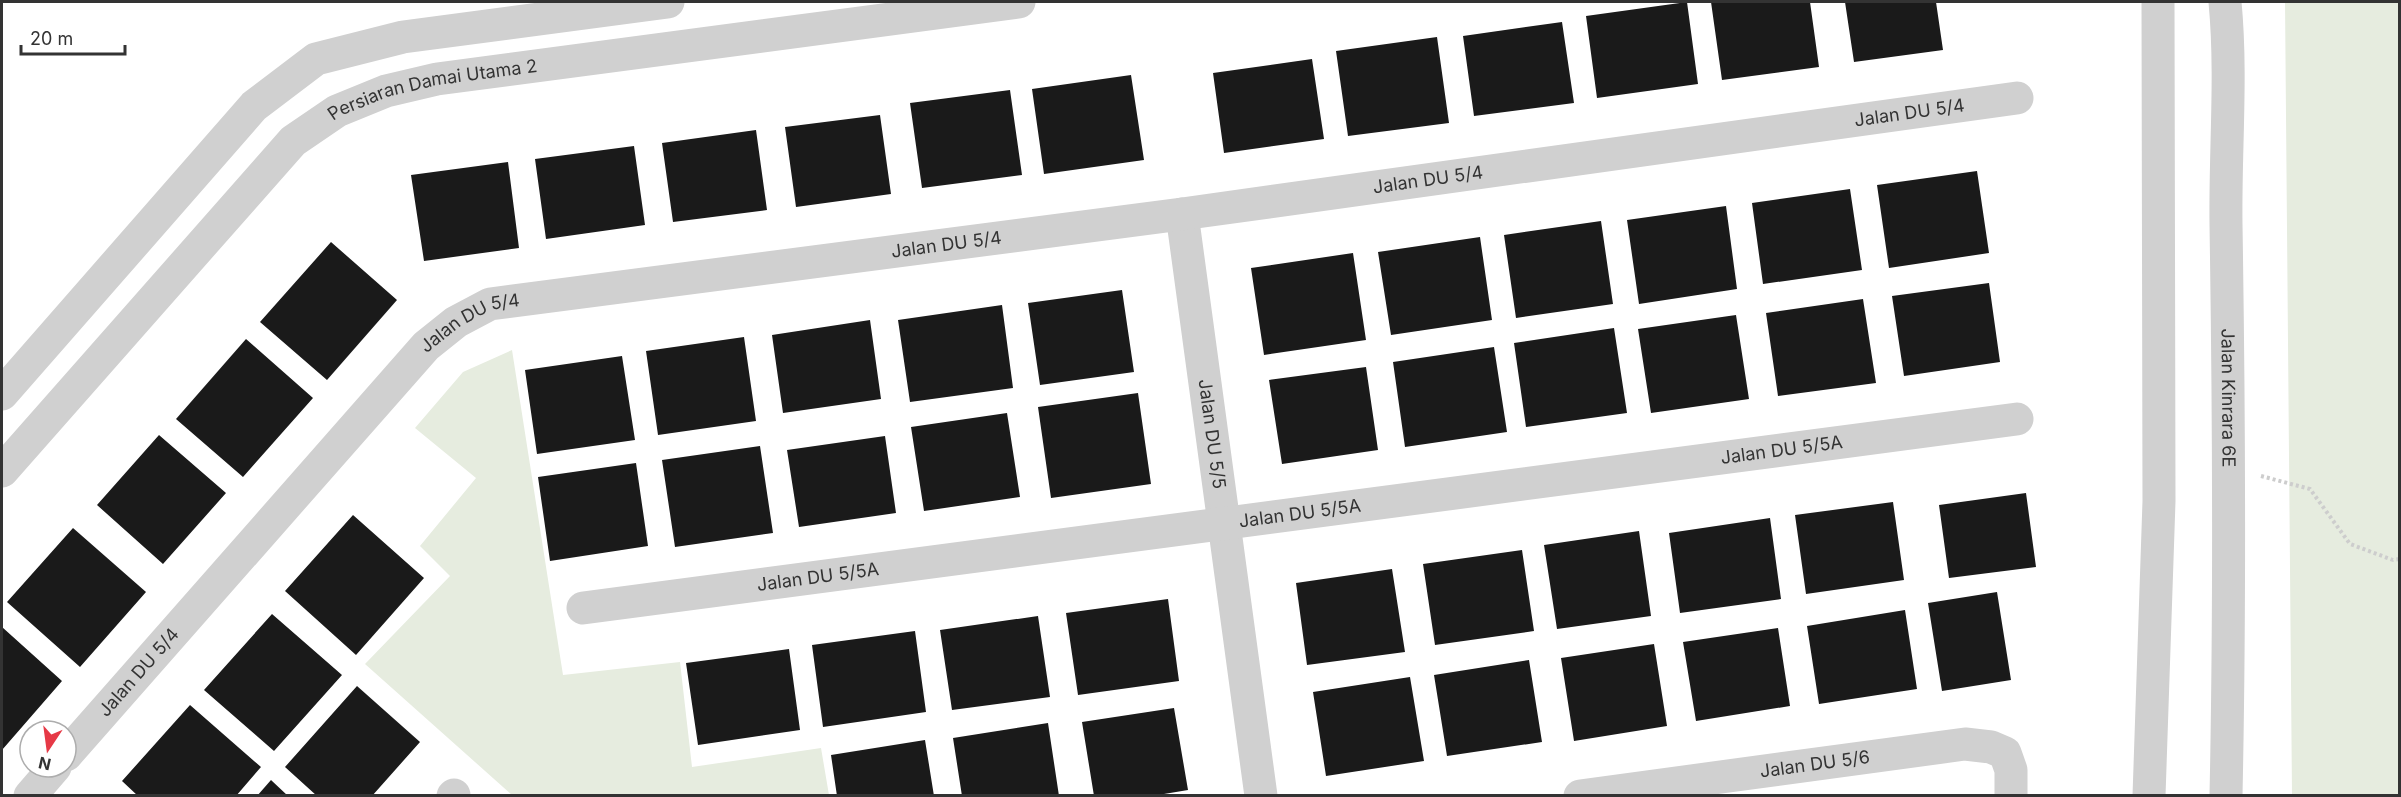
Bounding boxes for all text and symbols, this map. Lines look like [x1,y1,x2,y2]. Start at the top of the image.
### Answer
scale bar [21,18,124,56]
text: 20 m [30,28,73,49]
street label: Persiaran Damai Utama 2 [324,55,538,124]
street label: Jalan DU 5/4 [1853,94,1966,130]
street label: Jalan DU 5/4 [1372,161,1484,197]
street label: Jalan DU 5/4 [890,227,1003,262]
street label: Jalan DU 5/4 [416,289,521,357]
street label: Jalan Kinrara 6E [2217,328,2240,467]
street label: Jalan DU 5/5 [1195,378,1230,490]
street label: Jalan DU 5/5A [1719,431,1844,468]
street label: Jalan DU 5/5A [1237,495,1362,531]
street label: Jalan DU 5/5A [756,558,880,595]
street label: Jalan DU 5/4 [94,623,183,721]
north arrow [18,719,78,779]
street label: Jalan DU 5/6 [1759,746,1871,782]
text: N [36,752,53,775]

